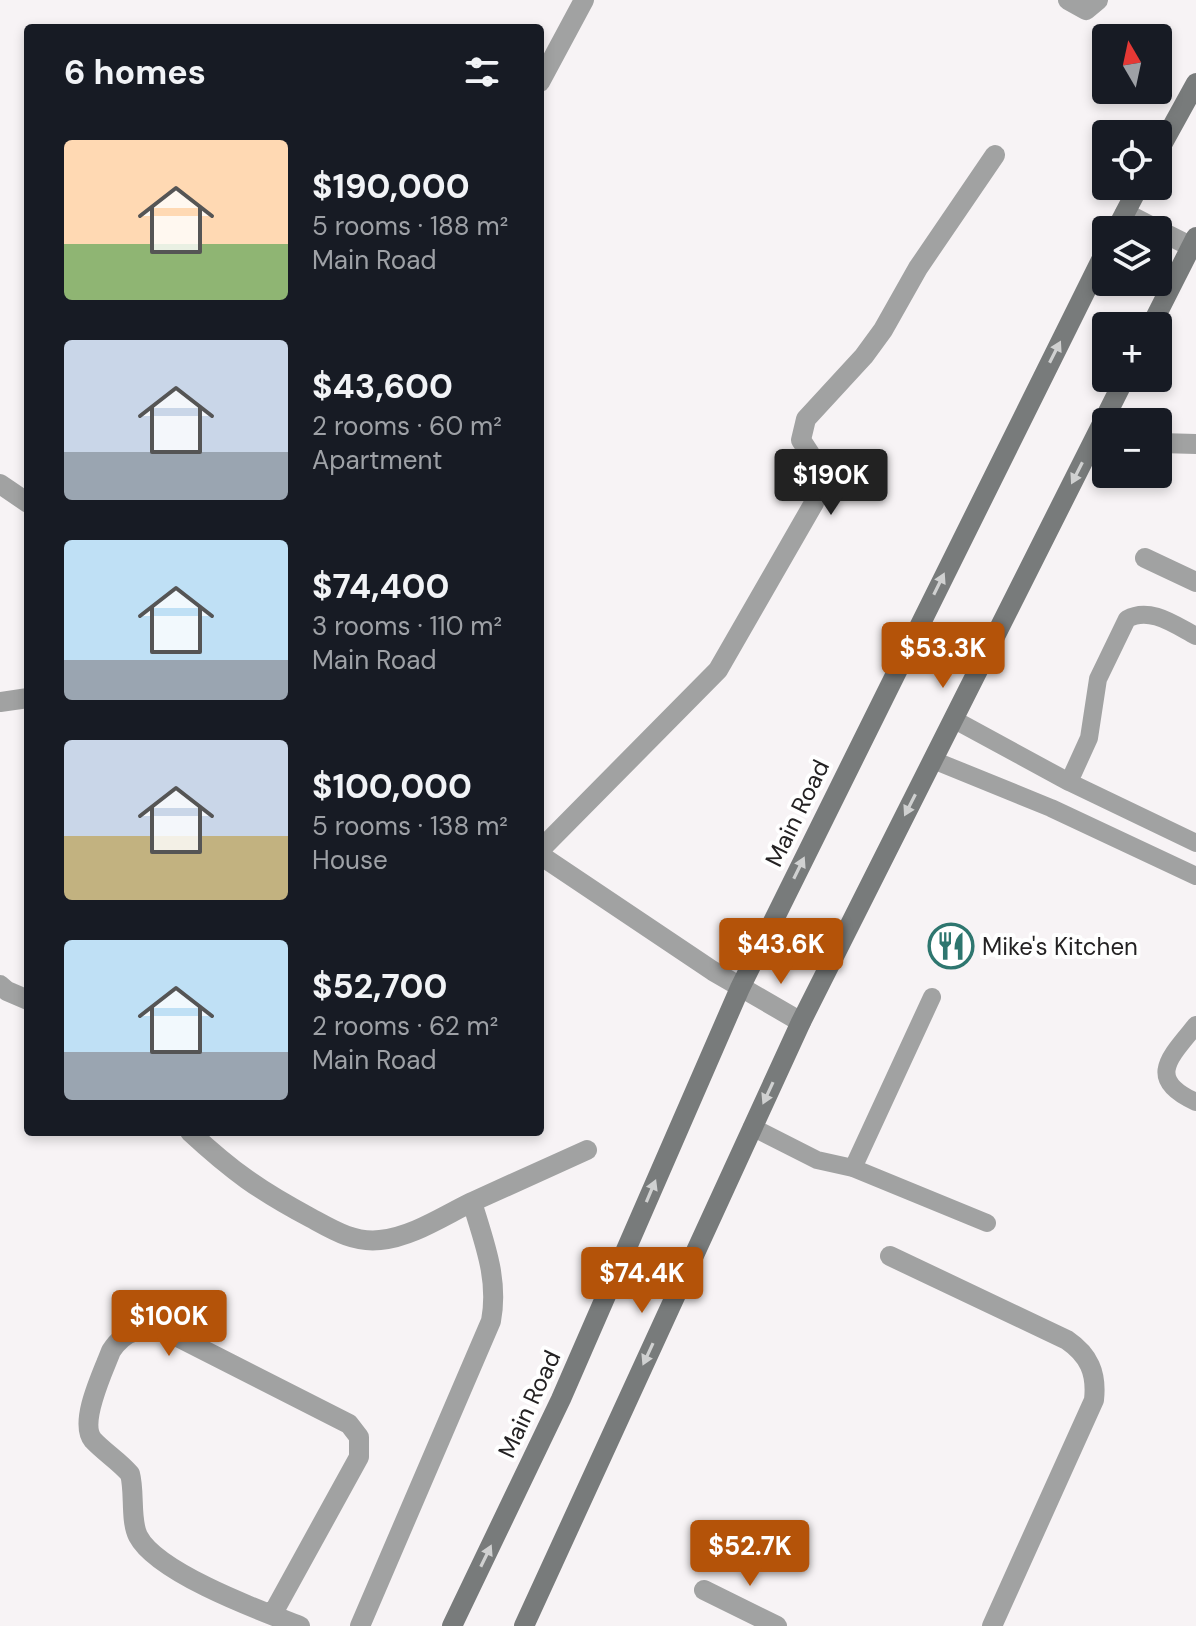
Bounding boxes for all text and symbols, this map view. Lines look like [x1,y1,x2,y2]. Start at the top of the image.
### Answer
north arrow [1092,24,1172,104]
map controls [1092,24,1172,488]
text: 6 homes [64,50,206,95]
icon: filters [460,50,504,94]
button: locate [1092,120,1172,200]
text: $190,000 [312,164,470,209]
icon: home [128,172,224,268]
text: 5 rooms · 188 m² [312,209,508,243]
button: layers [1092,216,1172,296]
text: Main Road [312,243,437,277]
button: + [1092,312,1172,392]
one-way arrow [1048,340,1062,363]
text: $43,600 [312,364,453,409]
icon: home [128,372,224,468]
button: − [1092,408,1172,488]
text: 2 rooms · 60 m² [312,409,502,443]
text: Apartment [312,443,443,477]
pin: $190K [775,449,887,517]
text: $190K [793,458,869,492]
one-way arrow [1070,461,1084,484]
text: $74,400 [312,564,449,609]
icon: home [128,572,224,668]
one-way arrow [932,573,946,596]
text: 3 rooms · 110 m² [312,609,502,643]
pin: $53.3K [878,622,1008,690]
text: $53.3K [900,631,986,665]
text: Main Road [312,643,437,677]
street label: Main Road [758,755,836,871]
text: $100,000 [312,764,472,809]
icon: home [128,772,224,868]
one-way arrow [903,794,917,817]
text: 5 rooms · 138 m² [312,809,508,843]
text: House [312,843,388,877]
one-way arrow [792,856,806,879]
pin: $43.6K [716,918,846,986]
restaurant icon: Mike's Kitchen [927,922,975,970]
text: $43.6K [737,927,825,961]
place label: Mike's Kitchen [982,931,1138,962]
text: $52,700 [312,964,447,1009]
icon: home [128,972,224,1068]
text: 2 rooms · 62 m² [312,1009,498,1043]
text: Main Road [312,1043,437,1077]
one-way arrow [761,1081,775,1104]
one-way arrow [644,1180,657,1203]
pin: $74.4K [577,1247,707,1315]
text: $74.4K [599,1256,685,1290]
pin: $100K [113,1290,225,1358]
text: $100K [130,1299,208,1333]
one-way arrow [641,1343,655,1366]
street label: Main Road [491,1345,567,1463]
pin: $52.7K [685,1520,815,1588]
text: $52.7K [708,1529,792,1563]
one-way arrow [479,1544,493,1567]

